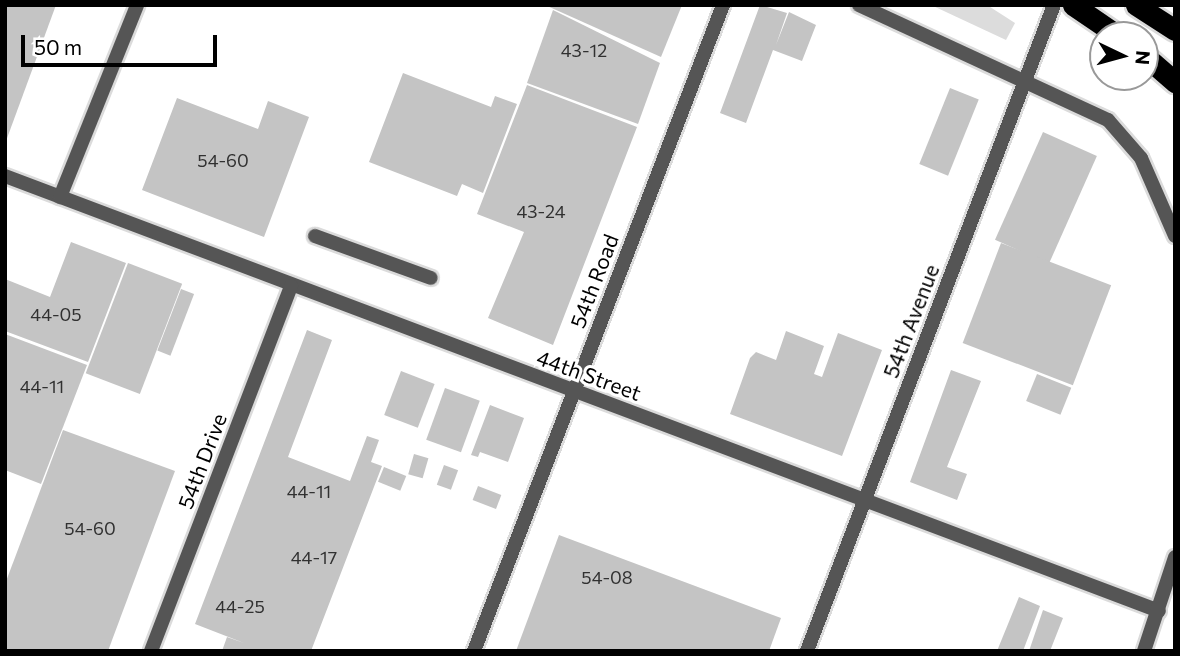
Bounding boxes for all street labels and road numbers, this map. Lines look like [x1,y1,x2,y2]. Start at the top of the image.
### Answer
street label: 54th Road [565,231,623,331]
street label: 54th Avenue [878,261,944,381]
street label: 44th Street [533,344,645,406]
street label: 54th Drive [172,410,232,512]

